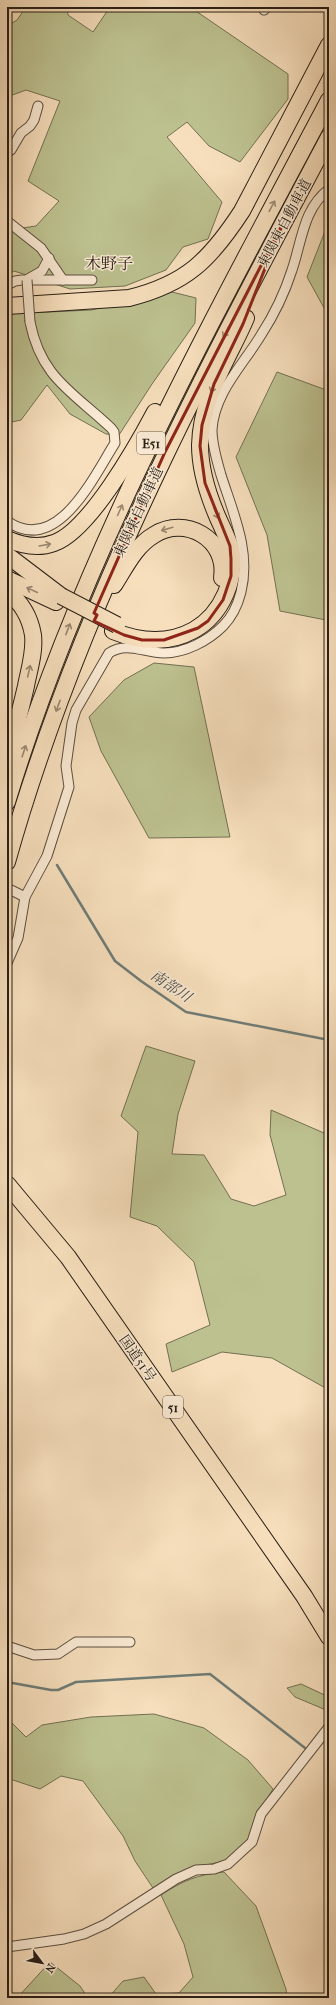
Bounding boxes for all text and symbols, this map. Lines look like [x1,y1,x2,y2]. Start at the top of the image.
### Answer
street label: 東関東自動車道 [254,176,315,270]
one-way arrow [269,200,277,212]
district label: 木野子 [85,254,133,273]
one-way arrow [222,326,229,338]
one-way arrow [208,381,216,393]
road number: E51 [137,432,165,454]
street label: 東関東自動車道 [110,464,167,560]
one-way arrow [116,504,124,516]
one-way arrow [213,507,220,519]
one-way arrow [161,526,174,533]
one-way arrow [38,541,51,549]
one-way arrow [26,586,38,593]
one-way arrow [65,624,73,636]
one-way arrow [26,665,33,678]
one-way arrow [53,699,61,711]
one-way arrow [20,746,28,758]
water label: 南部川 [147,966,196,1007]
street label: 国道51号 [115,1332,160,1385]
road number: 51 [163,1396,183,1418]
north arrow [22,1943,62,1983]
text: N [42,1961,58,1976]

